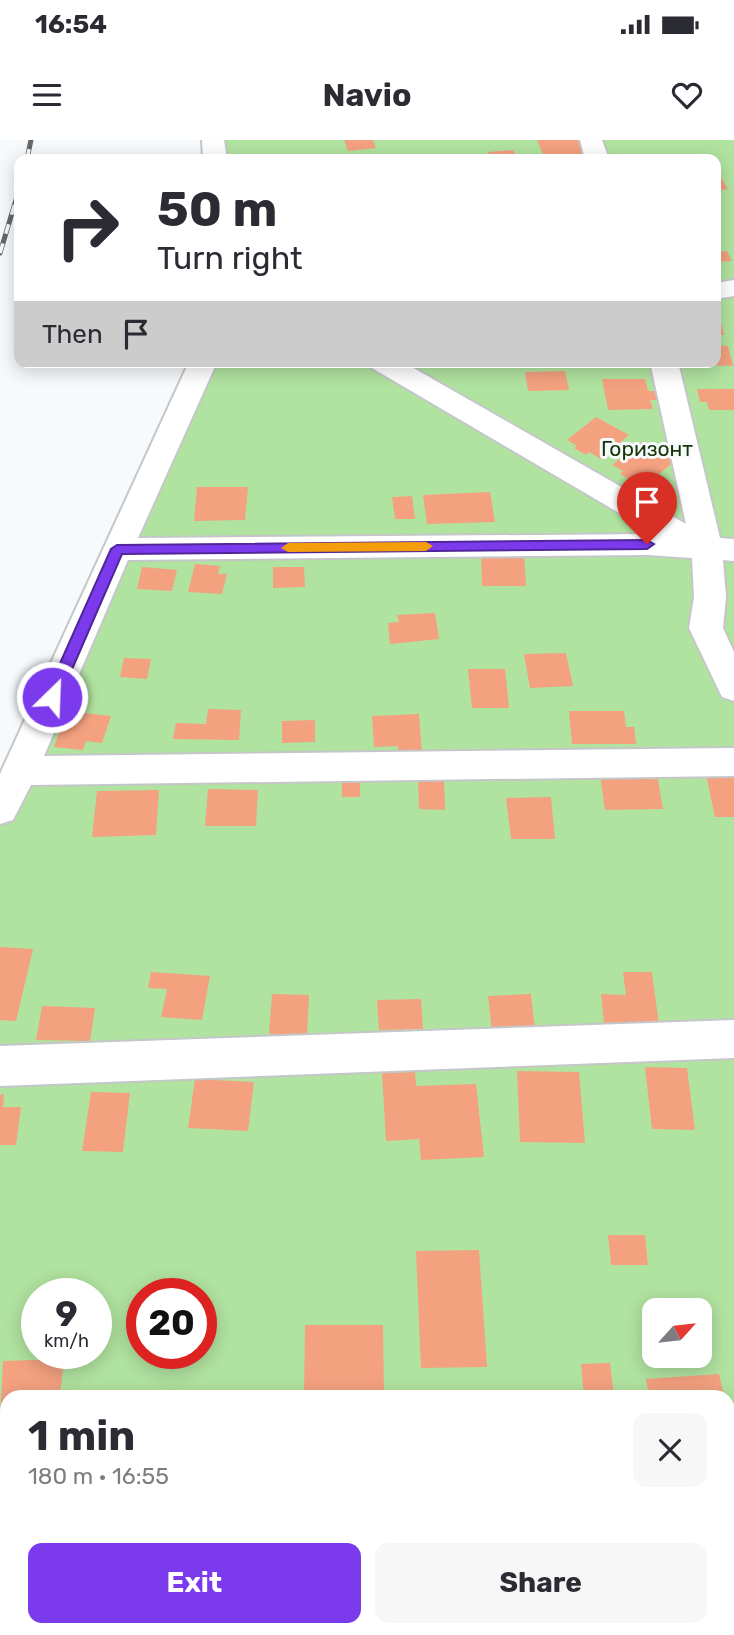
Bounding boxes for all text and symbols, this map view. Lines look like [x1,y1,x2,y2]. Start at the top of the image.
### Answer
text: 16:54 [35,9,107,40]
icon: menu [28,76,66,114]
text: Navio [322,76,412,114]
icon: heart [668,76,706,114]
text: 50 m [157,180,277,238]
icon: right [42,182,133,273]
text: Turn right [157,239,302,277]
icon: arrive [117,315,155,353]
text: Then [42,319,103,350]
park label: Горизонт [601,436,693,461]
pin [617,472,677,544]
icon: arrive [628,483,666,521]
position arrow [15,660,89,734]
speed limit sign: 20 [126,1278,217,1369]
text: 9 [55,1293,78,1335]
north arrow [642,1298,712,1368]
map controls [642,1298,712,1368]
text: km/h [44,1330,89,1352]
text: 1 min [28,1411,135,1461]
button: close [633,1413,707,1487]
text: 180 m · 16:55 [28,1462,169,1490]
button: Exit [28,1543,361,1623]
button: Share [375,1543,707,1623]

